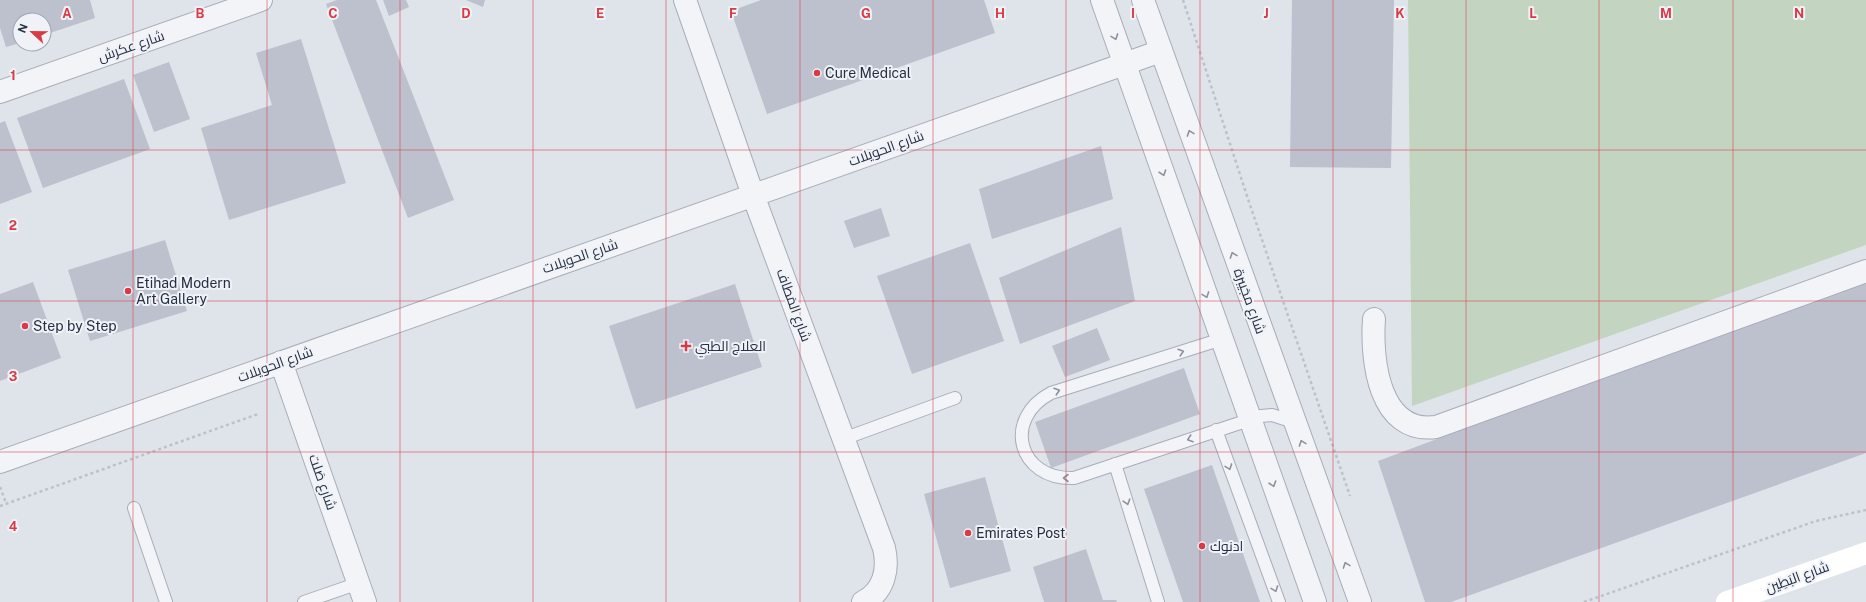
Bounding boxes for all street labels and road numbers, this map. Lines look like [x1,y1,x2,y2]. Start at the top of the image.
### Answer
street label: شارع عكرش [96,27,167,66]
street label: شارع الحويلات [846,127,926,170]
street label: شارع الحويلات [540,236,620,277]
street label: شارع المَطاف [772,266,815,344]
street label: شارع مجَيبرة [1230,266,1269,336]
street label: شارع الحويلات [235,343,315,386]
street label: شارع صَلت [305,452,340,512]
street label: شارع البَطِين [1763,558,1831,597]

